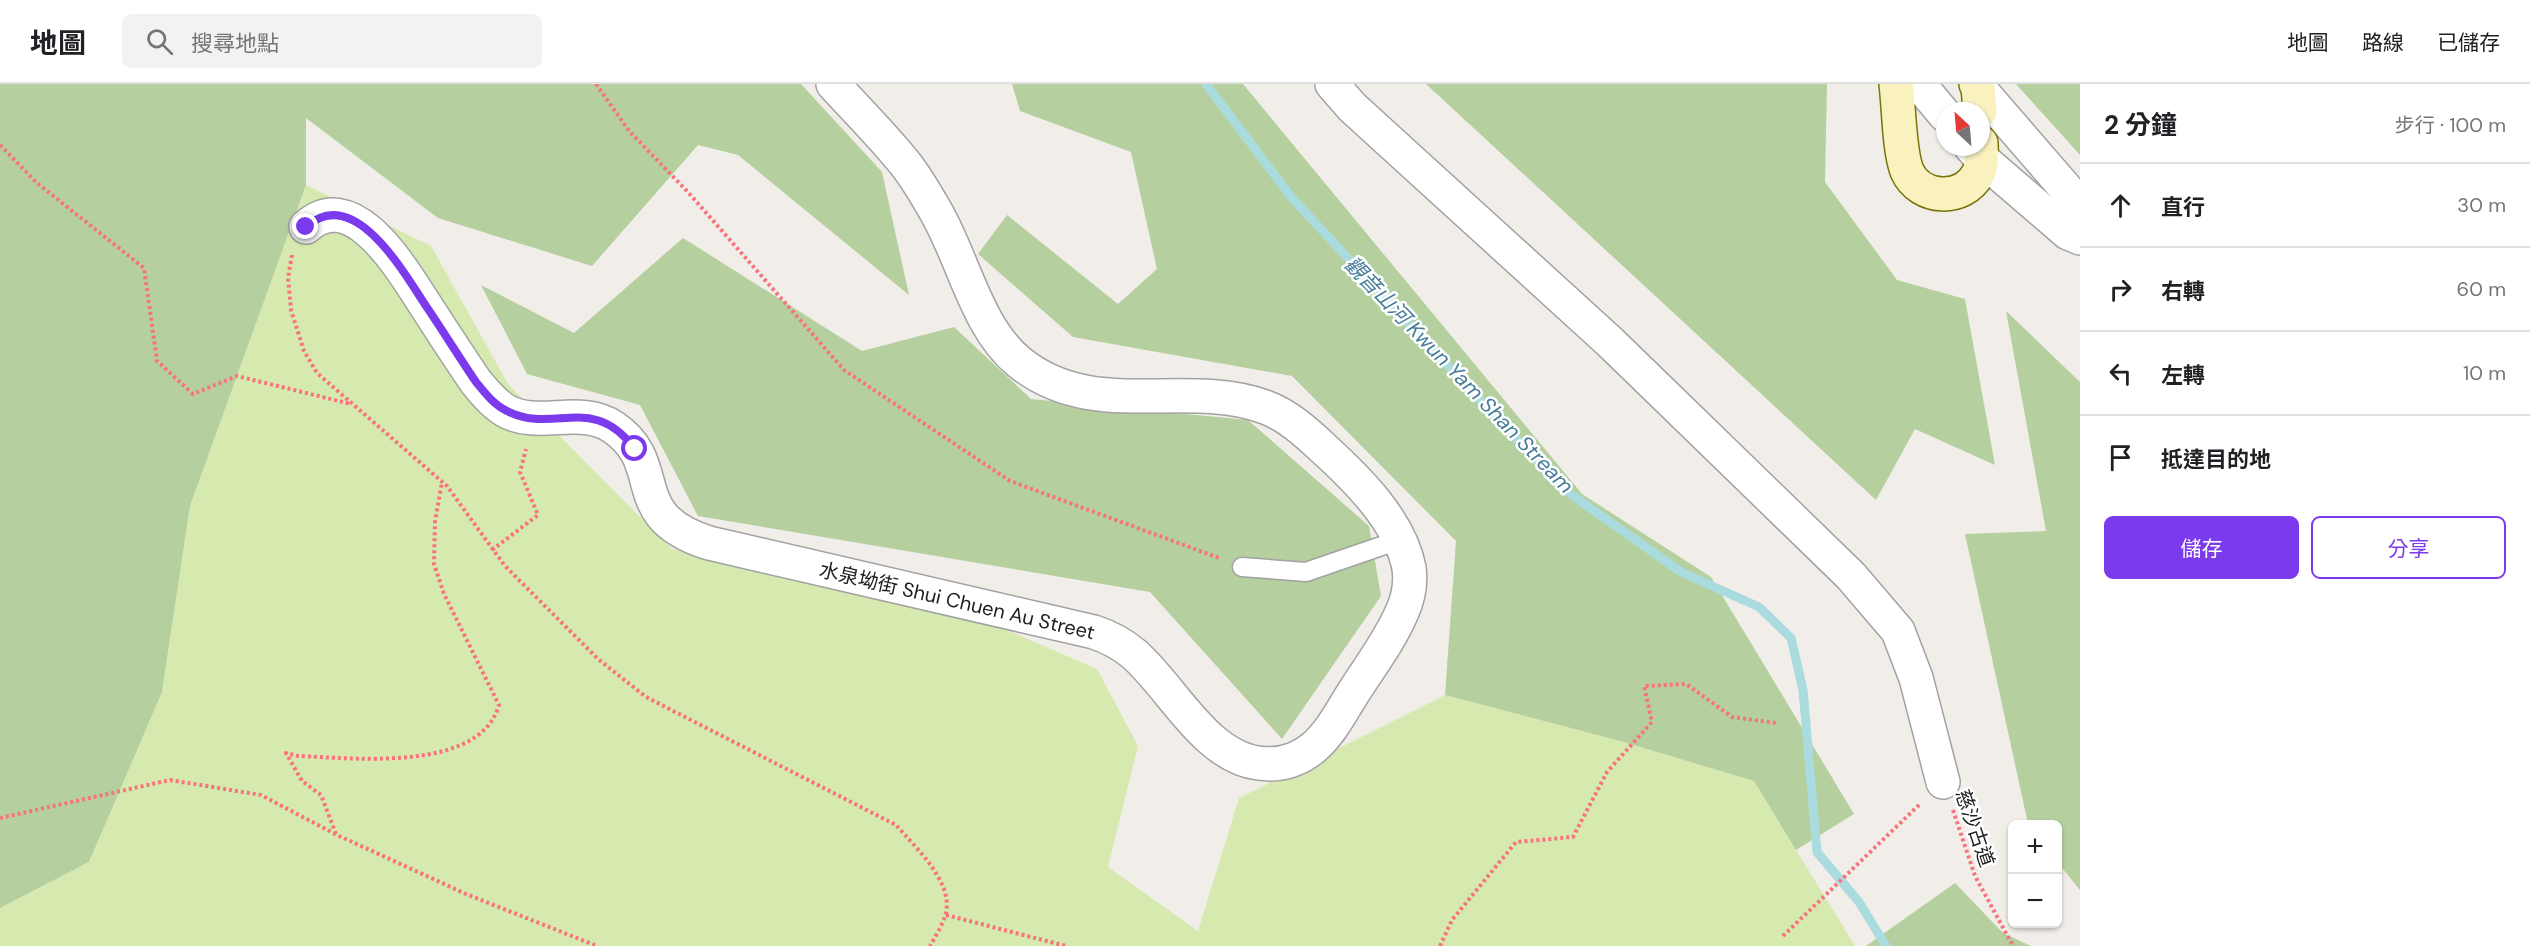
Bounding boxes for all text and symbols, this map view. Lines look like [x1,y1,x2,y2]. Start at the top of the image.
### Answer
search box [122,14,542,68]
text: 地圖 [30,25,86,62]
icon: search [143,25,176,58]
text: 搜尋地點 [191,29,279,58]
text: 地圖 [2287,29,2329,57]
text: 路線 [2362,29,2404,57]
text: 已儲存 [2437,29,2500,57]
north arrow [1936,102,1990,156]
text: 2 分鐘 [2104,108,2177,142]
text: 步行 · 100 m [2395,112,2506,138]
icon: ahead [2104,189,2137,222]
text: 30 m [2457,192,2506,218]
text: 直行 [2161,193,2205,222]
route end [292,213,318,239]
water label: 觀音山河 Kwun Yam Shan Stream [1338,251,1580,499]
icon: right [2104,273,2137,306]
text: 60 m [2457,276,2506,302]
text: 右轉 [2161,277,2205,306]
icon: left [2104,357,2137,390]
text: 10 m [2463,360,2506,386]
text: 左轉 [2161,361,2205,390]
route start [621,435,647,461]
icon: arrive [2104,441,2137,474]
text: 抵達目的地 [2161,445,2271,474]
button: 儲存 [2104,516,2299,579]
button: 分享 [2311,516,2506,579]
street label: 水泉坳街 Shui Chuen Au Street [817,557,1097,645]
street label: 慈沙古道 [1950,786,2000,870]
map controls [2008,820,2062,928]
button: + [2008,820,2062,874]
button: − [2008,874,2062,928]

